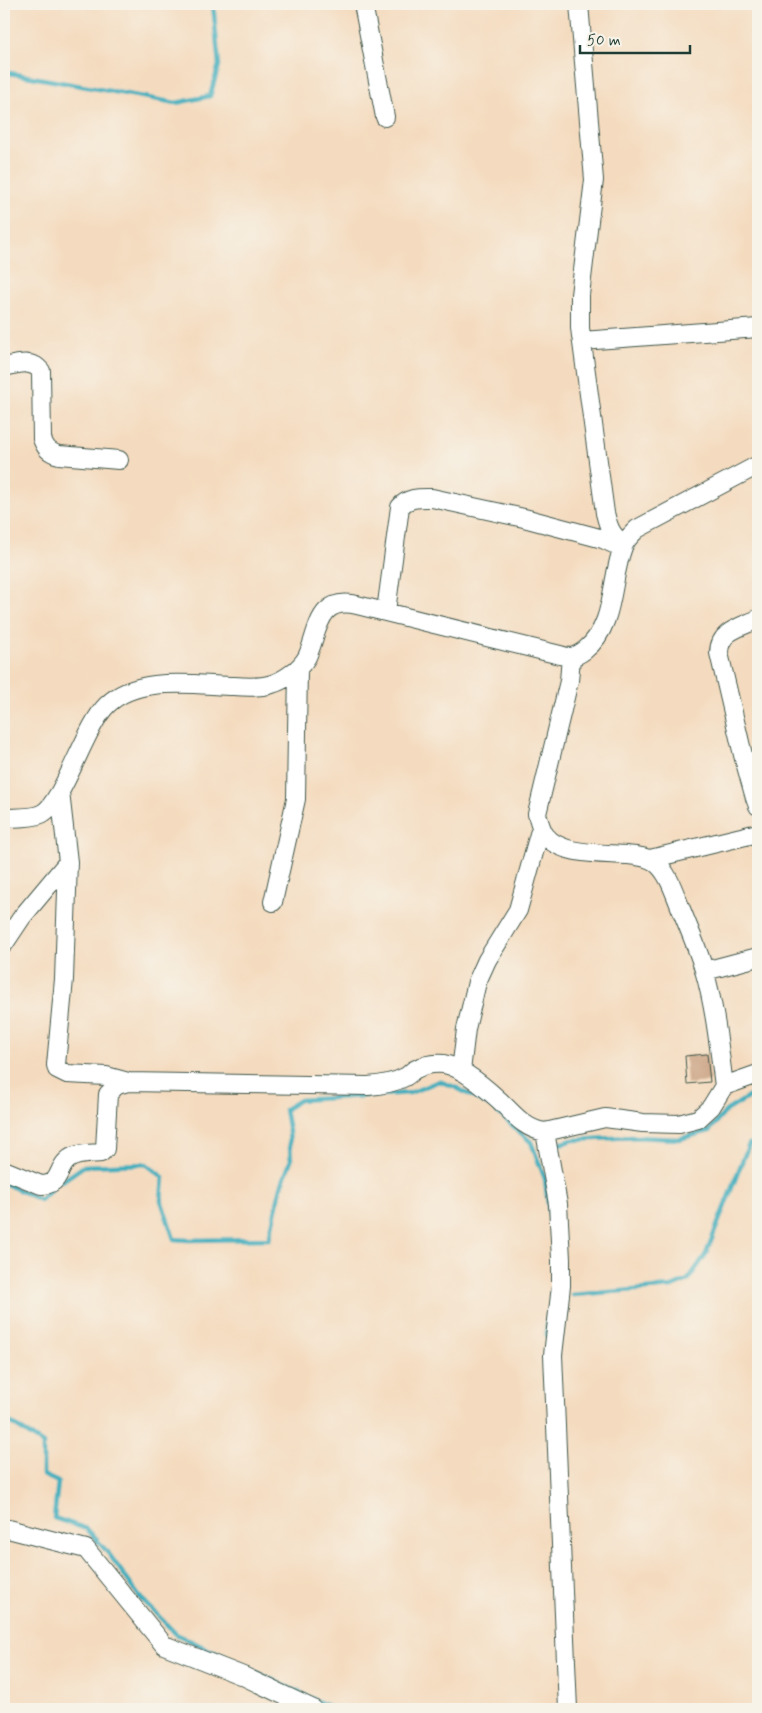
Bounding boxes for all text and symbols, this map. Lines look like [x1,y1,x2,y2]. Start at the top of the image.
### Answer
scale bar [580,22,690,54]
text: 50 m [587,31,621,51]

